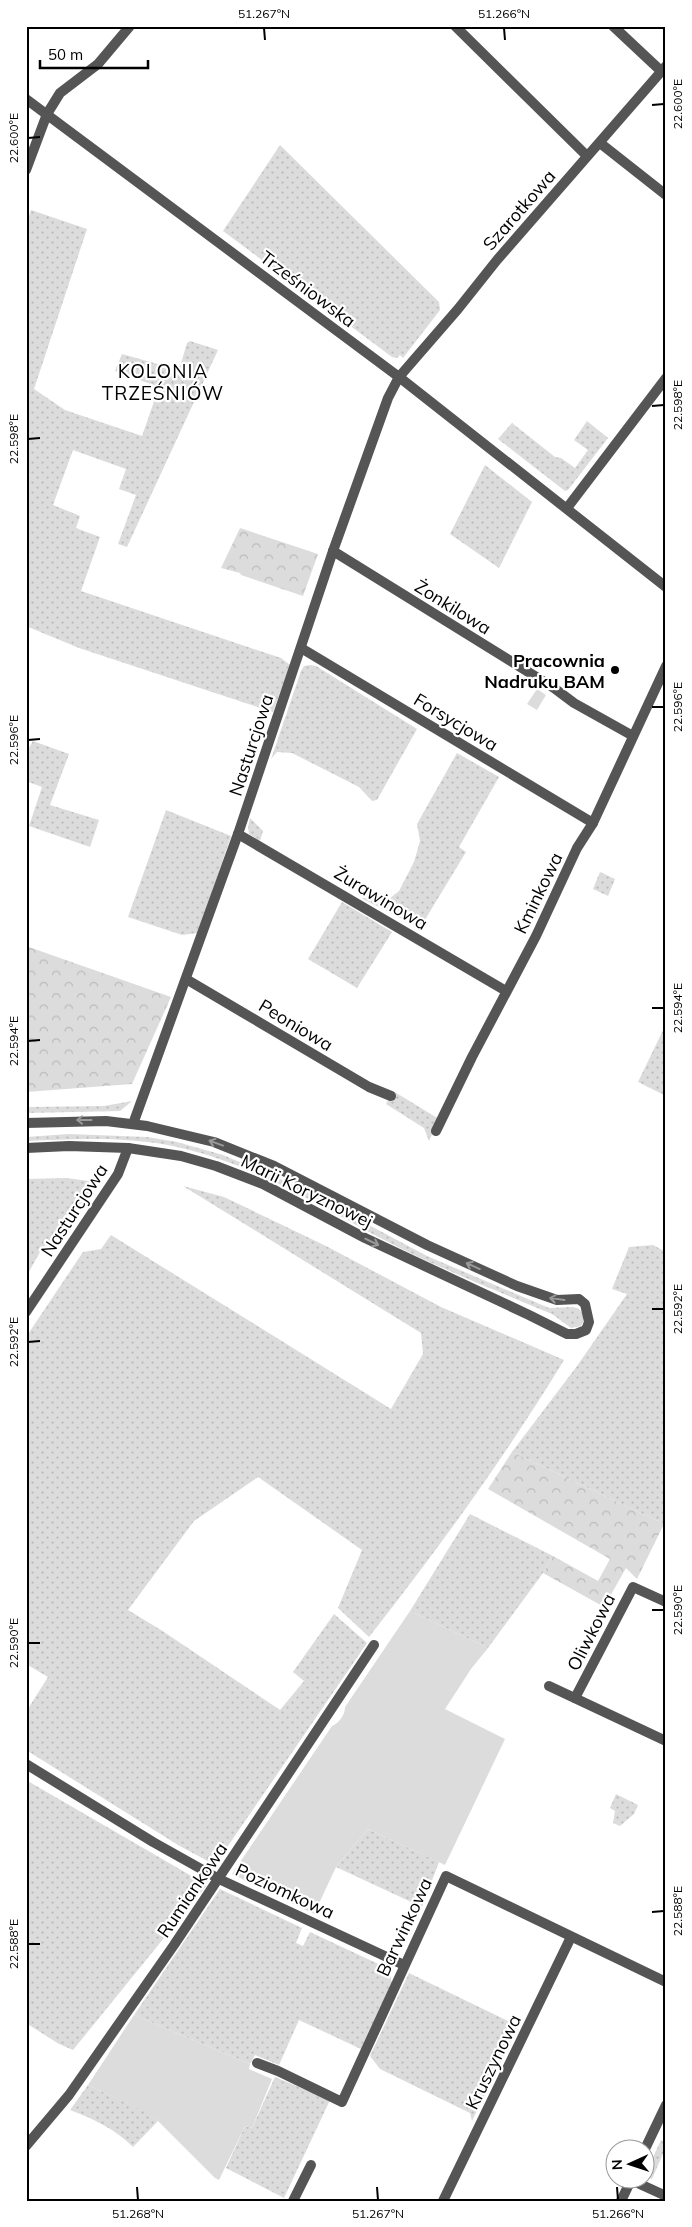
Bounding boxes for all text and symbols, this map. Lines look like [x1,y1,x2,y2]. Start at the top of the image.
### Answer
text: 51.267°N [238,6,290,21]
text: 51.266°N [478,6,530,21]
scale bar [40,38,148,70]
text: 50 m [48,45,83,64]
text: 22.600°E [670,79,685,129]
text: 22.600°E [6,113,21,163]
street label: Szarotkowa [478,165,560,255]
street label: Trześniowska [256,246,360,332]
district label: KOLONIA TRZEŚNIÓW [102,359,224,405]
text: 22.598°E [670,380,685,430]
text: 22.598°E [6,414,21,464]
street label: Żonkilowa [411,575,495,639]
place label: Pracownia Nadruku BAM [484,649,605,693]
marker: Pracownia Nadruku BAM [609,664,621,676]
text: 22.596°E [670,682,685,732]
street label: Forsycjowa [410,688,502,756]
street label: Nasturcjowa [224,691,278,799]
text: 22.596°E [6,715,21,765]
street label: Kminkowa [508,849,568,937]
street label: Żurawinowa [330,861,432,935]
text: 22.594°E [670,983,685,1033]
street label: Peoniowa [255,994,337,1056]
text: 22.594°E [6,1016,21,1066]
one-way arrow [77,1115,93,1125]
one-way arrow [209,1138,224,1147]
street label: Marii Koryznowej [237,1149,377,1233]
street label: Nasturcjowa [36,1159,112,1261]
one-way arrow [364,1238,379,1247]
one-way arrow [466,1260,481,1270]
text: 22.592°E [670,1284,685,1334]
one-way arrow [550,1293,566,1303]
text: 22.592°E [6,1317,21,1367]
text: 22.590°E [670,1585,685,1635]
street label: Oliwkowa [562,1590,620,1674]
text: 22.590°E [6,1618,21,1668]
street label: Rumiankowa [152,1838,232,1942]
street label: Poziomkowa [232,1858,338,1924]
street label: Barwinkowa [371,1874,437,1980]
text: 22.588°E [670,1886,685,1936]
text: 22.588°E [6,1919,21,1969]
street label: Kruszynowa [460,2011,526,2113]
north arrow [604,2140,654,2190]
text: N [608,2159,626,2170]
text: 51.268°N [112,2206,164,2221]
text: 51.267°N [352,2206,404,2221]
text: 51.266°N [592,2206,644,2221]

